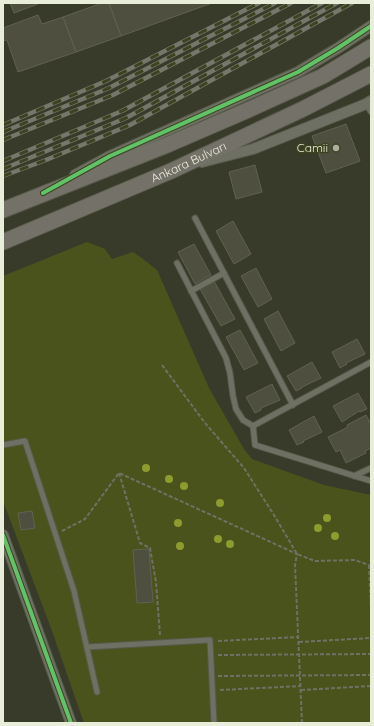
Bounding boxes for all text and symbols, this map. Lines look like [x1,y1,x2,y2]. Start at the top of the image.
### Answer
street label: Ankara Bulvarı [148,138,229,186]
place label: Camii [297,140,328,155]
marker: Camii [331,143,341,153]

